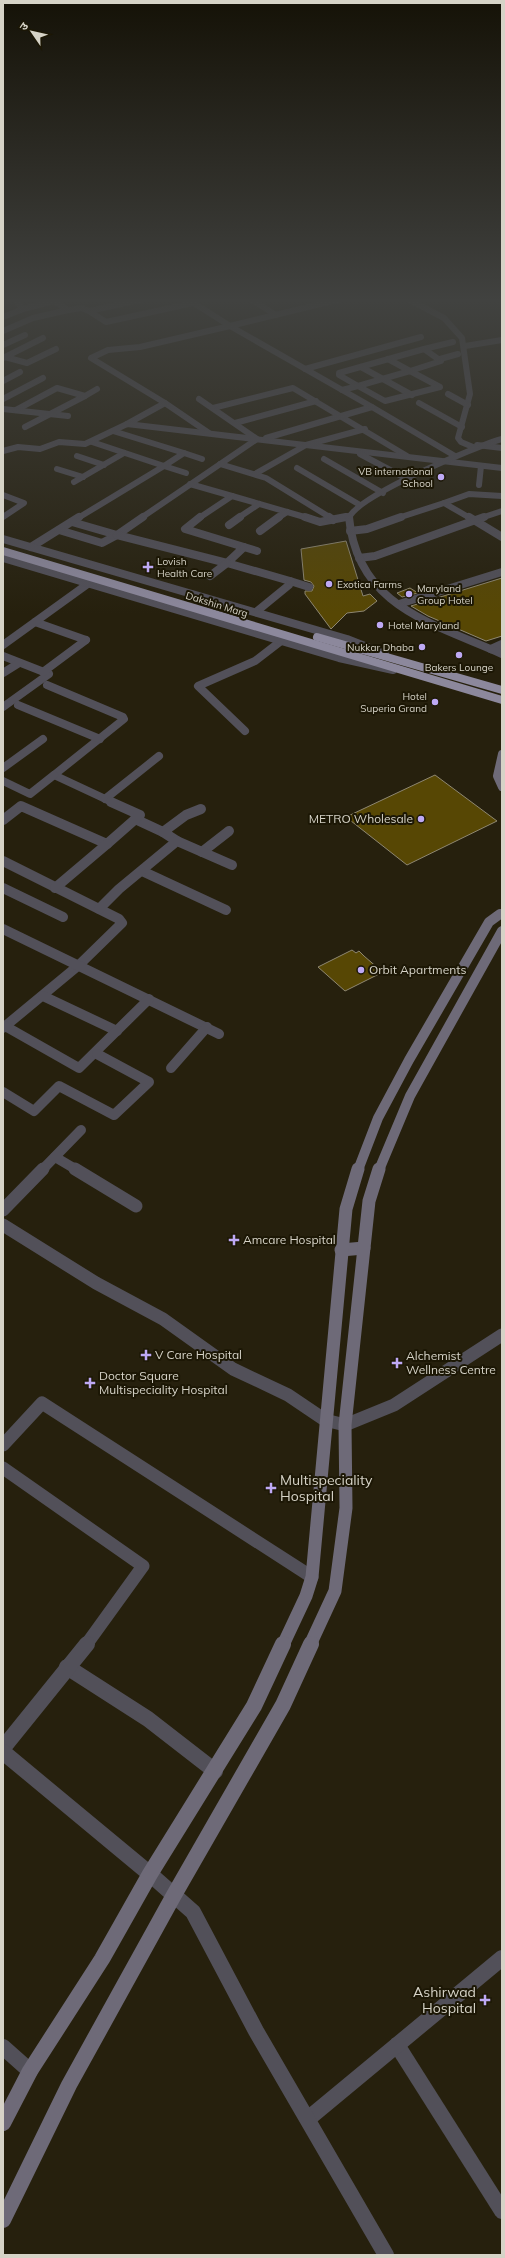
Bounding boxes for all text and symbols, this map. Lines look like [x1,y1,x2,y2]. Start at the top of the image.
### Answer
north arrow [12,12,52,52]
text: उ [16,19,32,33]
place label: VB international School [358,465,433,490]
marker: VB international School [436,472,446,482]
place label: Lovish Health Care [157,555,212,580]
marker: Lovish Health Care [142,561,154,573]
place label: Exotica Farms [337,578,402,591]
marker: Exotica Farms [324,579,334,589]
place label: Maryland Group Hotel [417,582,473,607]
street label: Dakshin Marg [184,589,250,620]
marker: Maryland Group Hotel [404,589,414,599]
place label: Hotel Maryland [388,619,459,632]
marker: Hotel Maryland [375,620,385,630]
place label: Nukkar Dhaba [347,641,414,654]
marker: Nukkar Dhaba [417,642,427,652]
marker: Bakers Lounge [454,650,464,660]
place label: Bakers Lounge [425,661,493,674]
place label: Hotel Superia Grand [360,690,427,715]
marker: Hotel Superia Grand [430,697,440,707]
place label: METRO Wholesale [309,811,413,826]
marker: METRO Wholesale [416,814,426,824]
place label: Orbit Apartments [369,962,466,977]
marker: Orbit Apartments [356,965,366,975]
place label: Amcare Hospital [243,1232,336,1247]
marker: Amcare Hospital [228,1234,240,1246]
place label: V Care Hospital [155,1347,242,1362]
place label: Alchemist Wellness Centre [406,1348,496,1377]
marker: V Care Hospital [140,1349,152,1361]
marker: Alchemist Wellness Centre [391,1357,403,1369]
place label: Doctor Square Multispeciality Hospital [99,1368,228,1397]
marker: Doctor Square Multispeciality Hospital [84,1377,96,1389]
place label: Multispeciality Hospital [280,1471,373,1505]
marker: Multispeciality Hospital [265,1482,277,1494]
place label: Ashirwad Hospital [413,1983,476,2017]
marker: Ashirwad Hospital [479,1994,491,2006]

